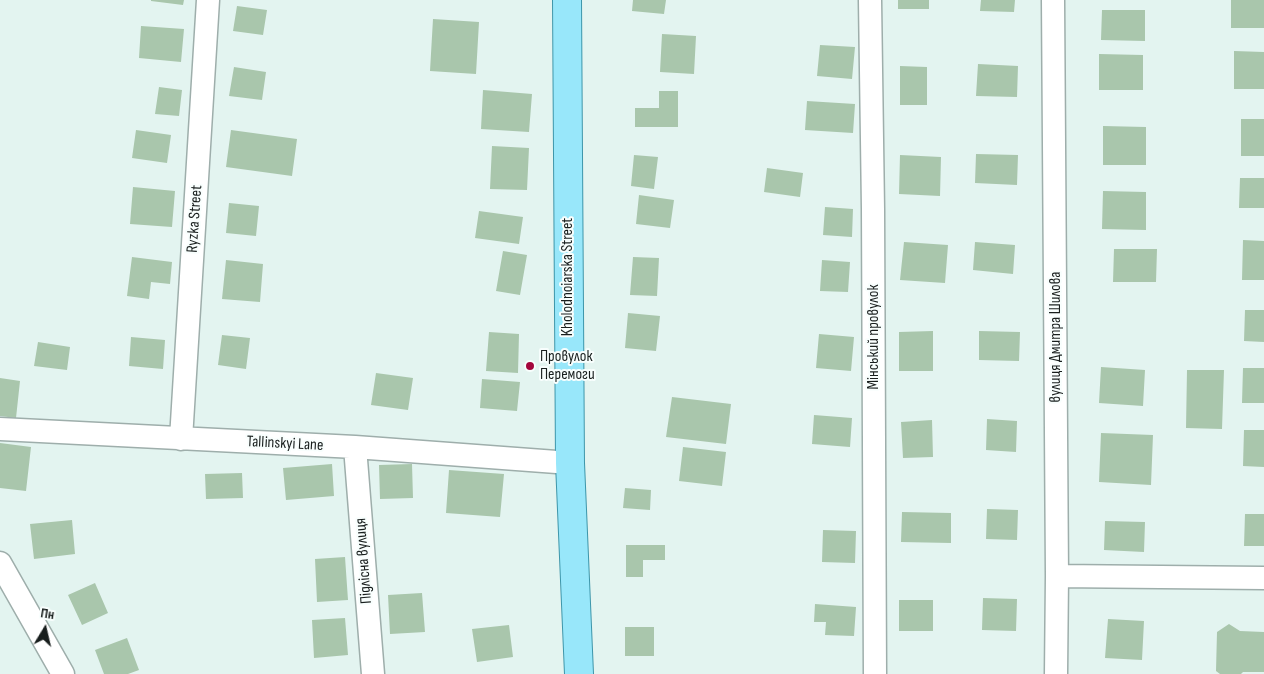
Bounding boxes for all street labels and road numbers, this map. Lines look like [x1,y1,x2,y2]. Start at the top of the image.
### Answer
street label: Ryzka Street [183,185,207,253]
street label: Kholodnoiarska Street [558,218,578,336]
street label: вулиця Дмитра Шилова [1046,272,1066,402]
street label: Мінський провулок [864,284,884,390]
street label: Tallinskyi Lane [246,432,324,456]
street label: Підлісна вулиця [351,517,377,605]

